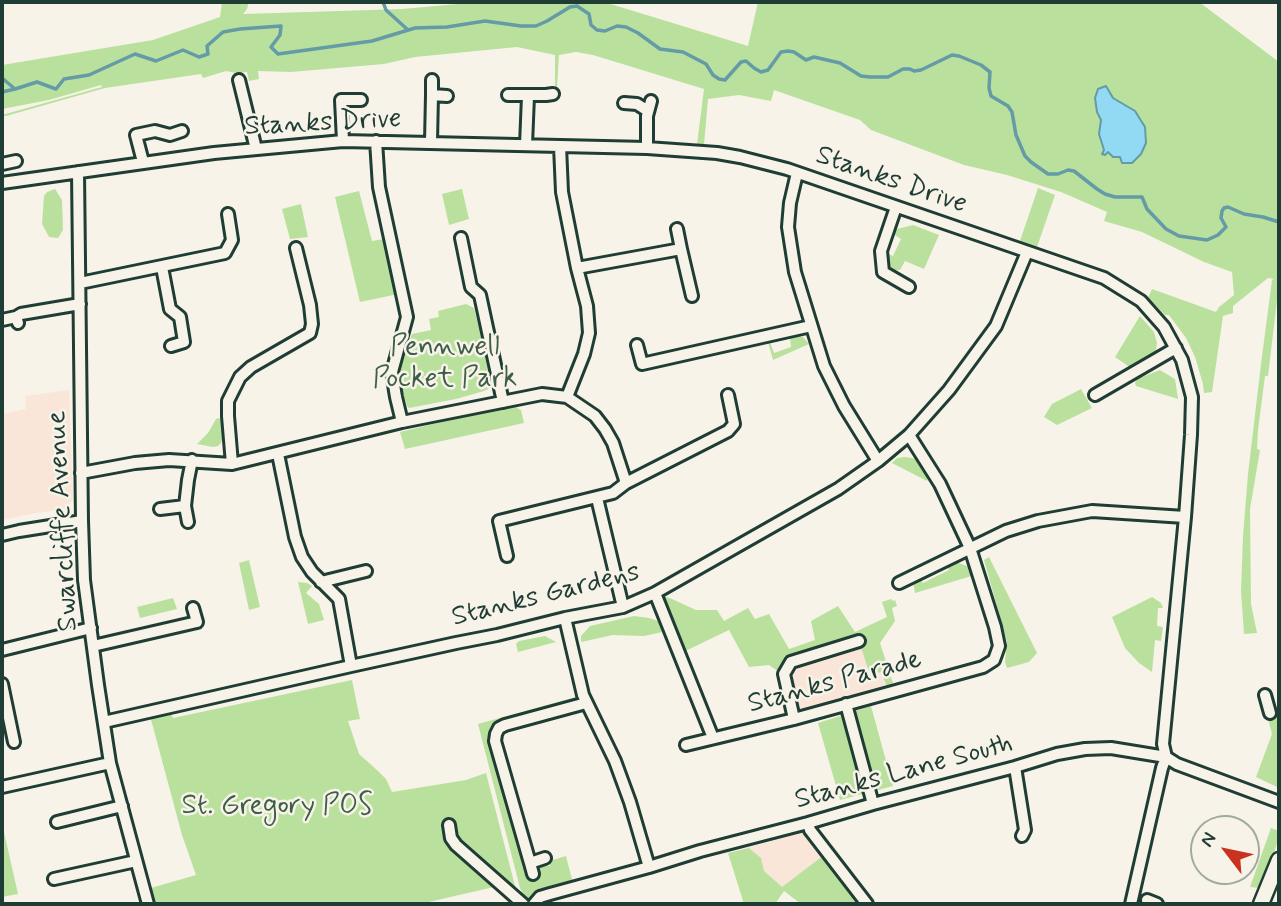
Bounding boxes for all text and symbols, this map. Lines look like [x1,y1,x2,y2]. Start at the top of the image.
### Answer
street label: Stanks Drive [243,103,403,145]
street label: Stanks Drive [811,139,971,223]
park label: Pennwell Pocket Park [373,331,517,397]
street label: Swarcliffe Avenue [41,410,87,632]
street label: Stanks Gardens [448,556,644,636]
street label: Stanks Parade [744,644,926,722]
street label: Stanks Lane South [791,728,1017,818]
park label: St. Gregory POS [182,790,372,824]
north arrow [1190,815,1260,885]
text: N [1195,828,1222,852]

